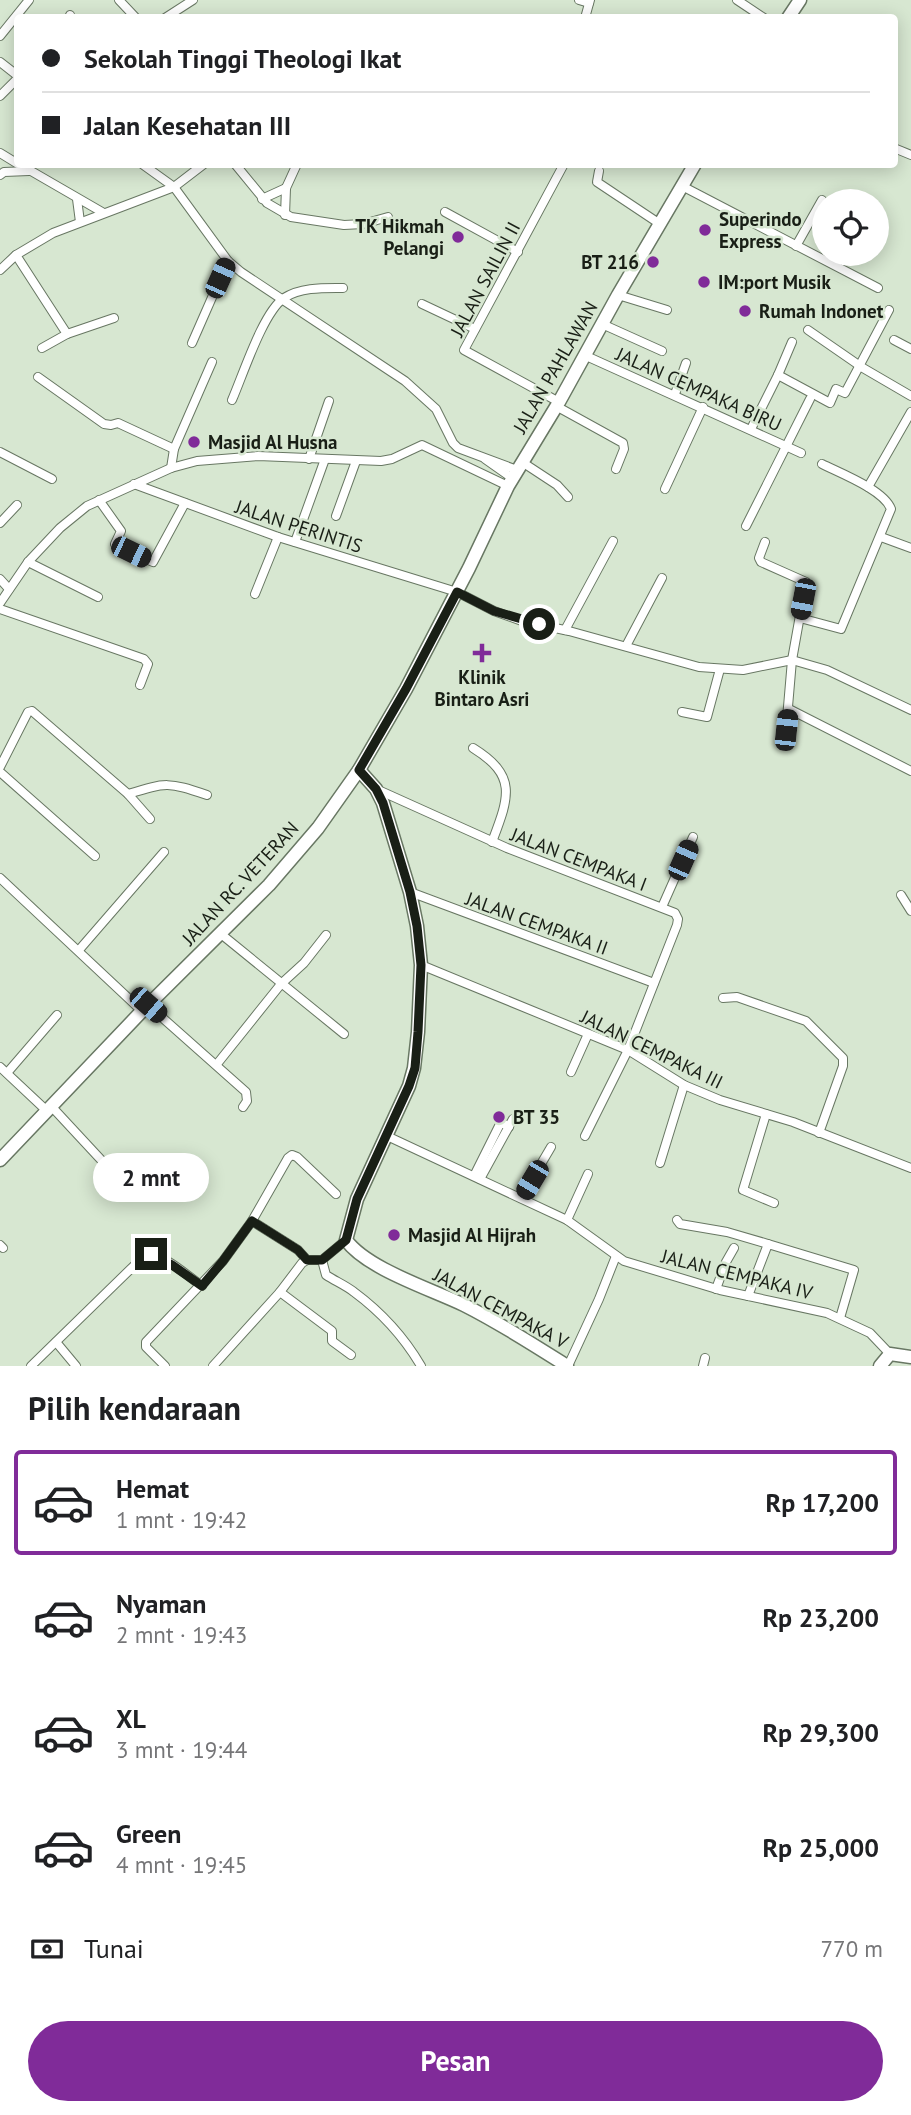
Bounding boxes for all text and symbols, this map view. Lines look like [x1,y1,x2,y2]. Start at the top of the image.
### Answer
text: Sekolah Tinggi Theologi Ikat [84,42,401,75]
text: Jalan Kesehatan III [84,109,291,142]
map controls [812,189,889,266]
button: locate [812,189,889,266]
place label: Superindo Express [719,207,802,253]
place label: TK Hikmah Pelangi [355,214,444,260]
street label: JALAN SAILIN II [444,217,525,341]
marker: Superindo Express [697,222,713,238]
marker: TK Hikmah Pelangi [450,229,466,245]
place label: BT 216 [581,250,639,274]
marker: BT 216 [645,254,661,270]
car [202,255,239,301]
place label: IM:port Musik [718,270,831,294]
marker: IM:port Musik [696,274,712,290]
street label: JALAN PAHLAWAN [507,297,603,438]
place label: Rumah Indonet [759,299,884,323]
marker: Rumah Indonet [737,303,753,319]
street label: JALAN CEMPAKA BIRU [611,341,786,436]
place label: Masjid Al Husna [208,430,337,454]
marker: Masjid Al Husna [186,434,202,450]
street label: JALAN PERINTIS [231,494,366,558]
car [108,533,155,571]
car [789,576,818,622]
route start [523,608,555,640]
marker: Klinik Bintaro Asri [472,643,492,663]
place label: Klinik Bintaro Asri [435,665,529,711]
car [774,708,799,752]
street label: JALAN RC. VETERAN [176,816,303,951]
street label: JALAN CEMPAKA I [506,822,651,896]
car [665,837,702,883]
street label: JALAN CEMPAKA II [462,886,611,960]
car [126,983,171,1027]
street label: JALAN CEMPAKA III [576,1004,727,1094]
place label: BT 35 [513,1105,560,1129]
marker: BT 35 [491,1109,507,1125]
callout: 2 mnt [93,1152,209,1202]
car [513,1157,552,1203]
text: 2 mnt [122,1163,180,1192]
place label: Masjid Al Hijrah [408,1223,536,1247]
marker: Masjid Al Hijrah [386,1227,402,1243]
route end [135,1238,167,1270]
street label: JALAN CEMPAKA IV [658,1243,815,1304]
street label: JALAN CEMPAKA V [429,1262,573,1354]
text: Pilih kendaraan [28,1387,241,1429]
icon: car [32,1471,95,1534]
text: Hemat [116,1472,189,1505]
text: Rp 17,200 [766,1486,879,1519]
text: 1 mnt · 19:42 [116,1505,247,1534]
icon: car [32,1586,95,1649]
text: Nyaman [116,1587,206,1620]
text: Rp 23,200 [762,1601,879,1634]
text: 2 mnt · 19:43 [116,1620,247,1649]
icon: car [32,1701,95,1764]
text: XL [116,1702,146,1735]
text: Rp 29,300 [762,1716,879,1749]
text: 3 mnt · 19:44 [116,1735,247,1764]
icon: car [32,1816,95,1879]
text: Green [116,1817,181,1850]
text: Rp 25,000 [762,1831,879,1864]
text: 4 mnt · 19:45 [116,1850,247,1879]
icon: cash [28,1930,66,1968]
text: Tunai [84,1932,144,1965]
text: 770 m [821,1934,883,1963]
button: Pesan [28,2021,883,2101]

